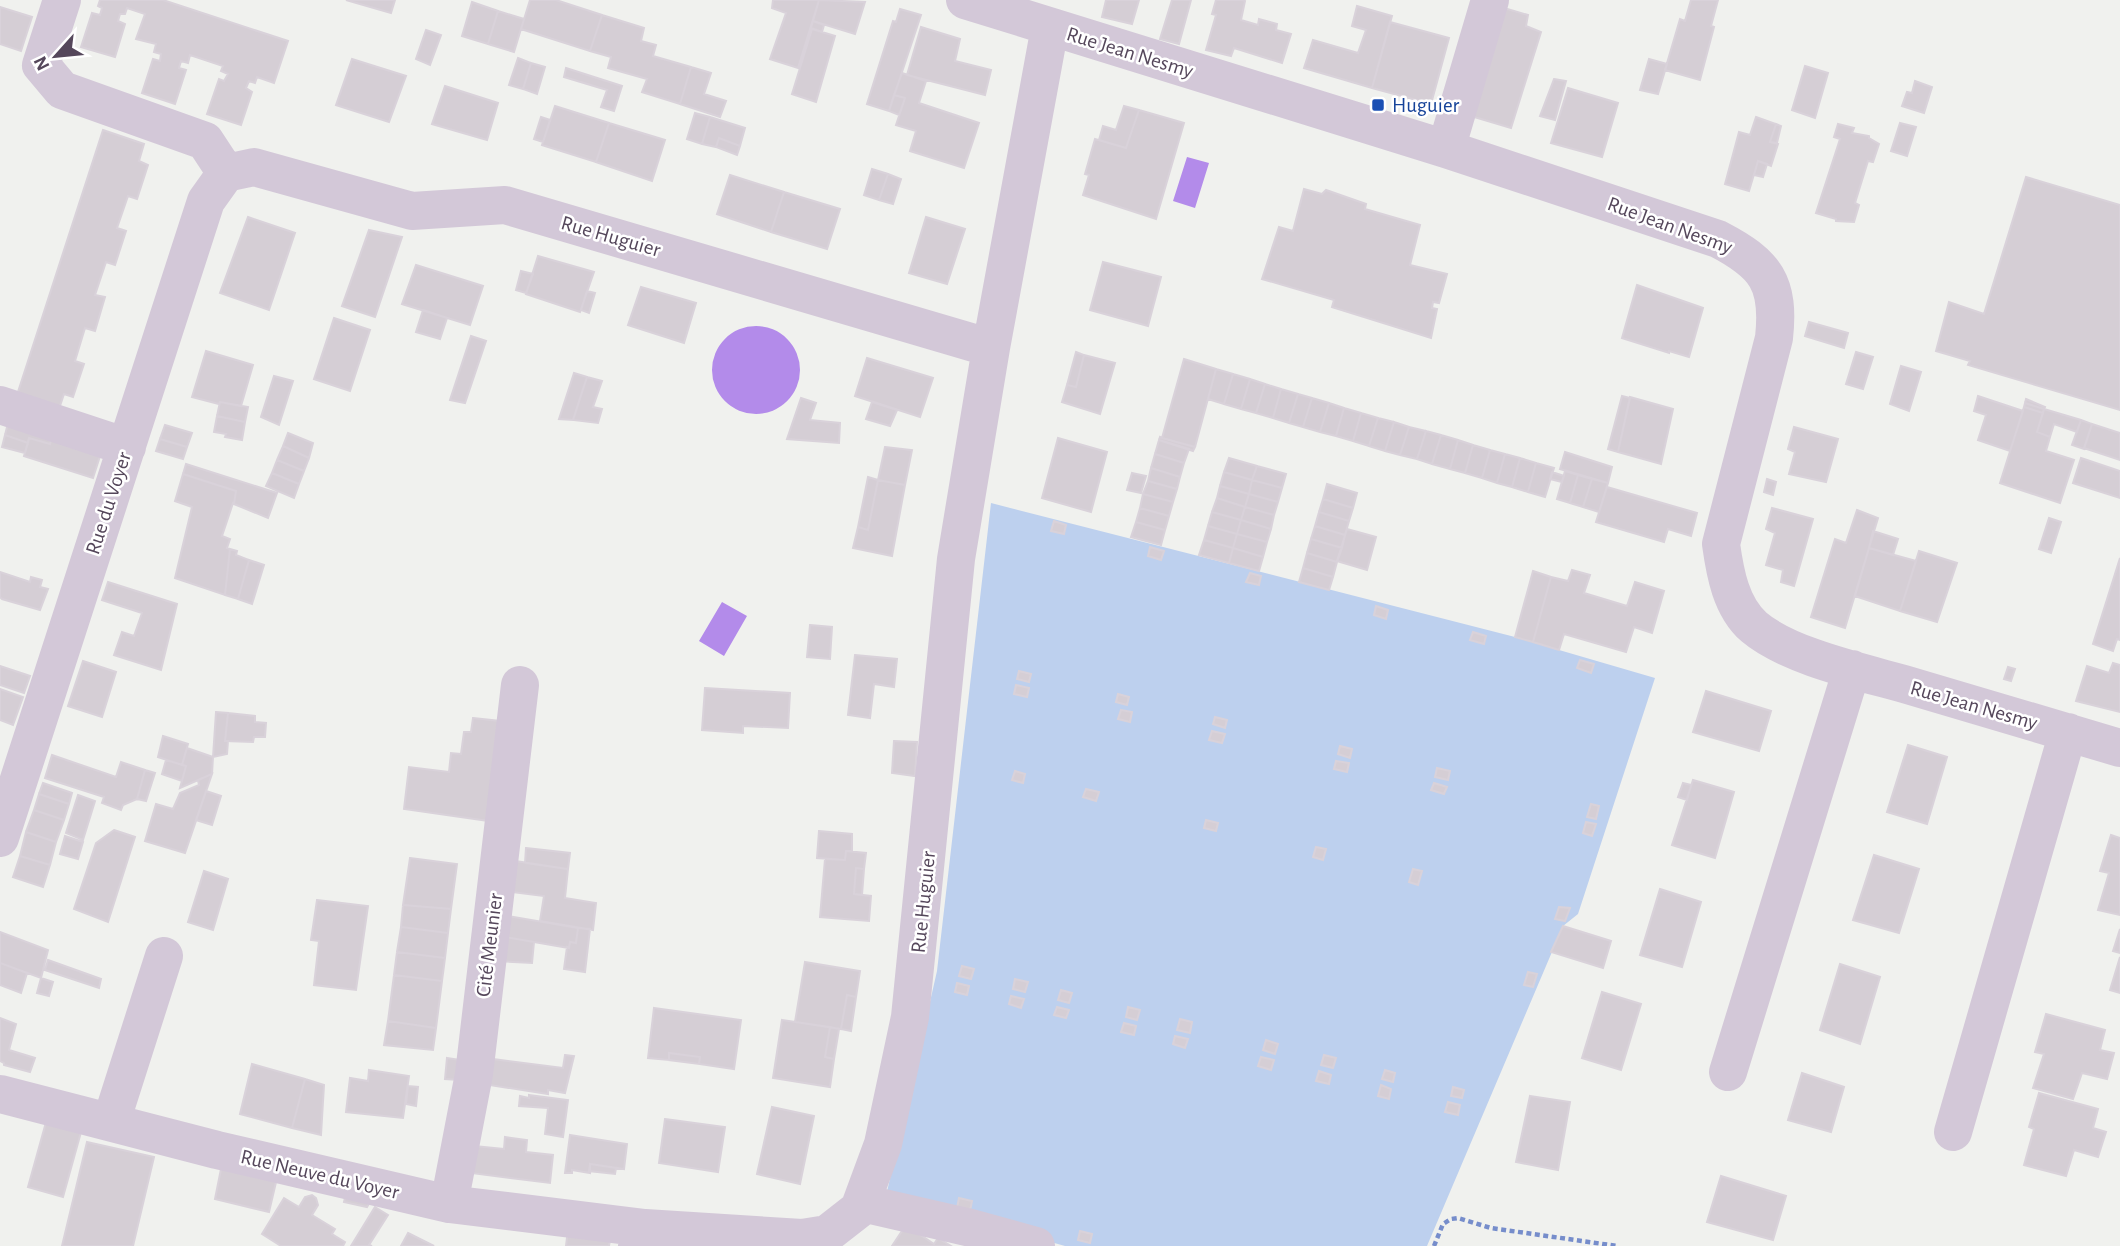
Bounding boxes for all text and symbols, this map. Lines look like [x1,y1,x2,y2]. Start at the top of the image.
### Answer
north arrow [21,21,91,91]
street label: Rue Jean Nesmy [1064,23,1196,82]
text: N [31,53,54,73]
place label: Huguier [1392,95,1460,116]
marker: Huguier [1370,97,1386,113]
street label: Rue Jean Nesmy [1605,193,1735,258]
street label: Rue Huguier [559,212,663,261]
street label: Rue du Voyer [82,449,135,557]
street label: Rue Jean Nesmy [1908,677,2040,734]
street label: Rue Huguier [908,850,939,954]
street label: Cité Meunier [473,892,506,998]
street label: Rue Neuve du Voyer [239,1146,401,1203]

